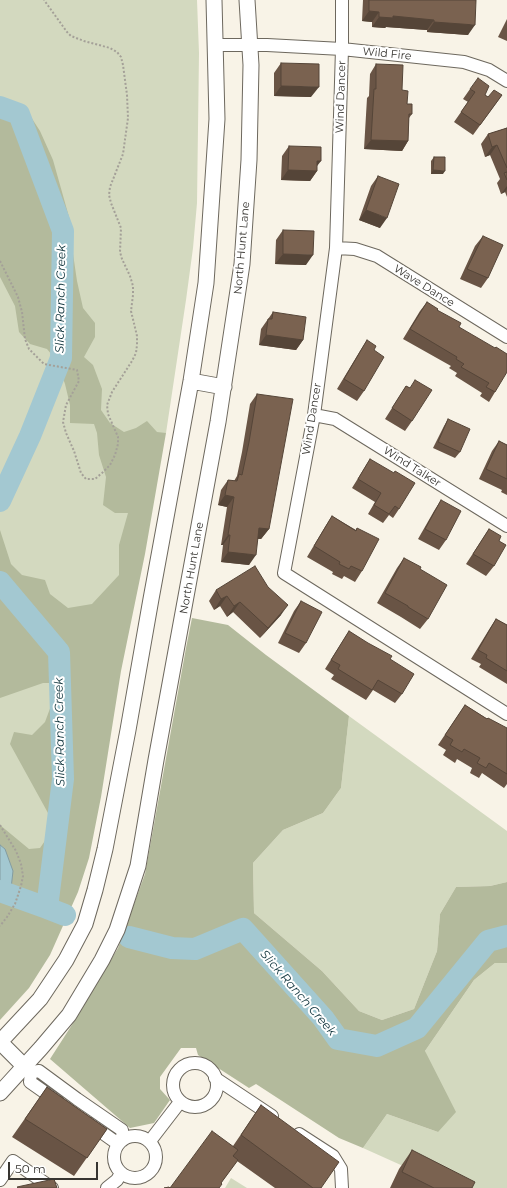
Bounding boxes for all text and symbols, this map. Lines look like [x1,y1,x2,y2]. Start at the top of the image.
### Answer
street label: Wild Fire [362,45,412,63]
street label: Wind Dancer [333,60,349,134]
street label: North Hunt Lane [231,201,253,295]
water label: Slick Ranch Creek [53,245,69,353]
street label: Wave Dance [391,262,457,310]
street label: Wind Dancer [300,382,324,456]
street label: Wind Talker [381,444,443,490]
street label: North Hunt Lane [177,521,207,615]
water label: Slick Ranch Creek [52,678,68,786]
water label: Slick Ranch Creek [257,947,339,1039]
scale bar [10,1154,100,1180]
text: 50 m [15,1161,46,1176]

